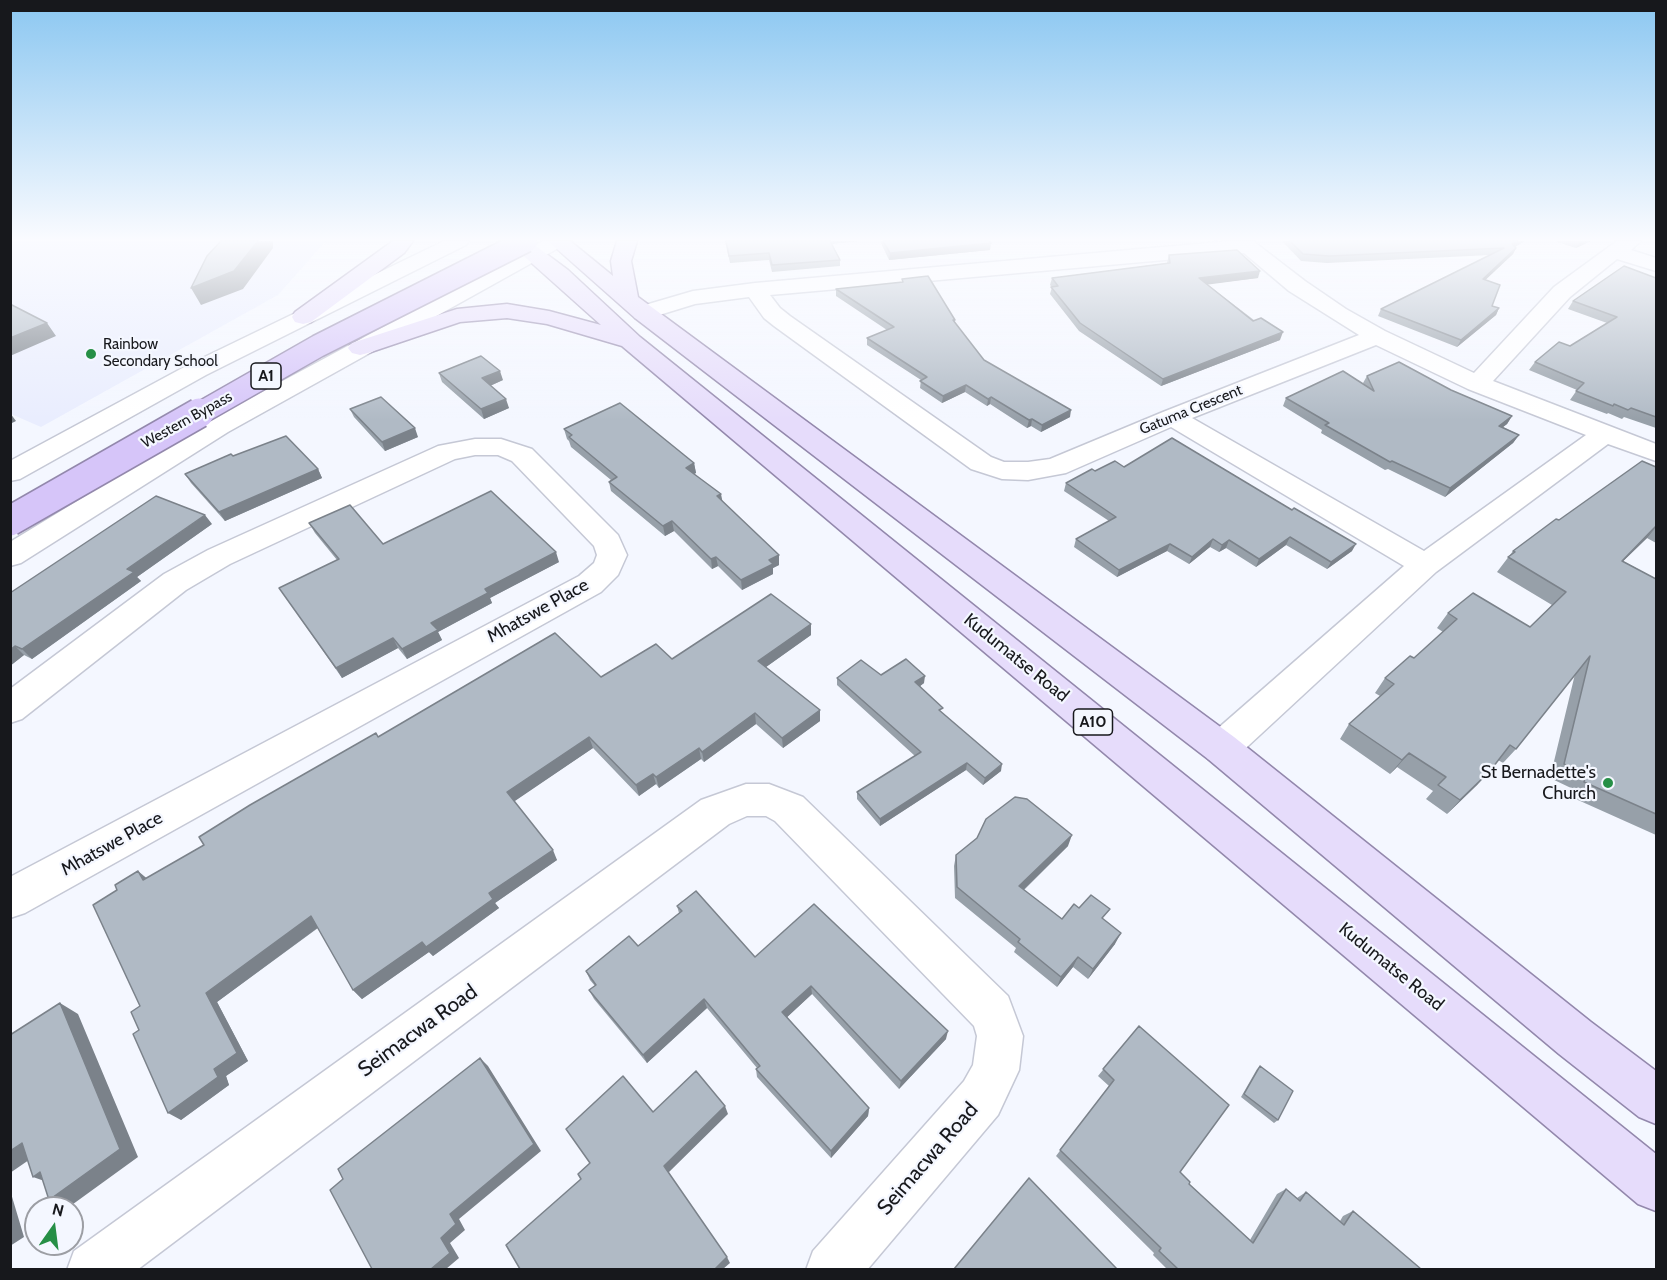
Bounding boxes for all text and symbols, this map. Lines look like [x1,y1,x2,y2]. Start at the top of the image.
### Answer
place label: Rainbow Secondary School [103,336,218,371]
marker: Rainbow Secondary School [84,347,98,361]
road number: A1 [251,363,281,389]
street label: Gatuma Crescent [1137,381,1245,439]
street label: Western Bypass [139,388,235,452]
street label: Mhatswe Place [483,574,593,648]
street label: Kudumatse Road [959,609,1073,707]
road number: A10 [1074,709,1112,735]
place label: St Bernadette's Church [1481,762,1596,804]
marker: St Bernadette's Church [1601,776,1615,790]
street label: Mhatswe Place [57,807,167,881]
street label: Kudumatse Road [1334,918,1448,1016]
street label: Seimacwa Road [354,979,482,1083]
street label: Seimacwa Road [872,1098,984,1220]
north arrow [24,1196,84,1256]
text: N [50,1199,66,1221]

